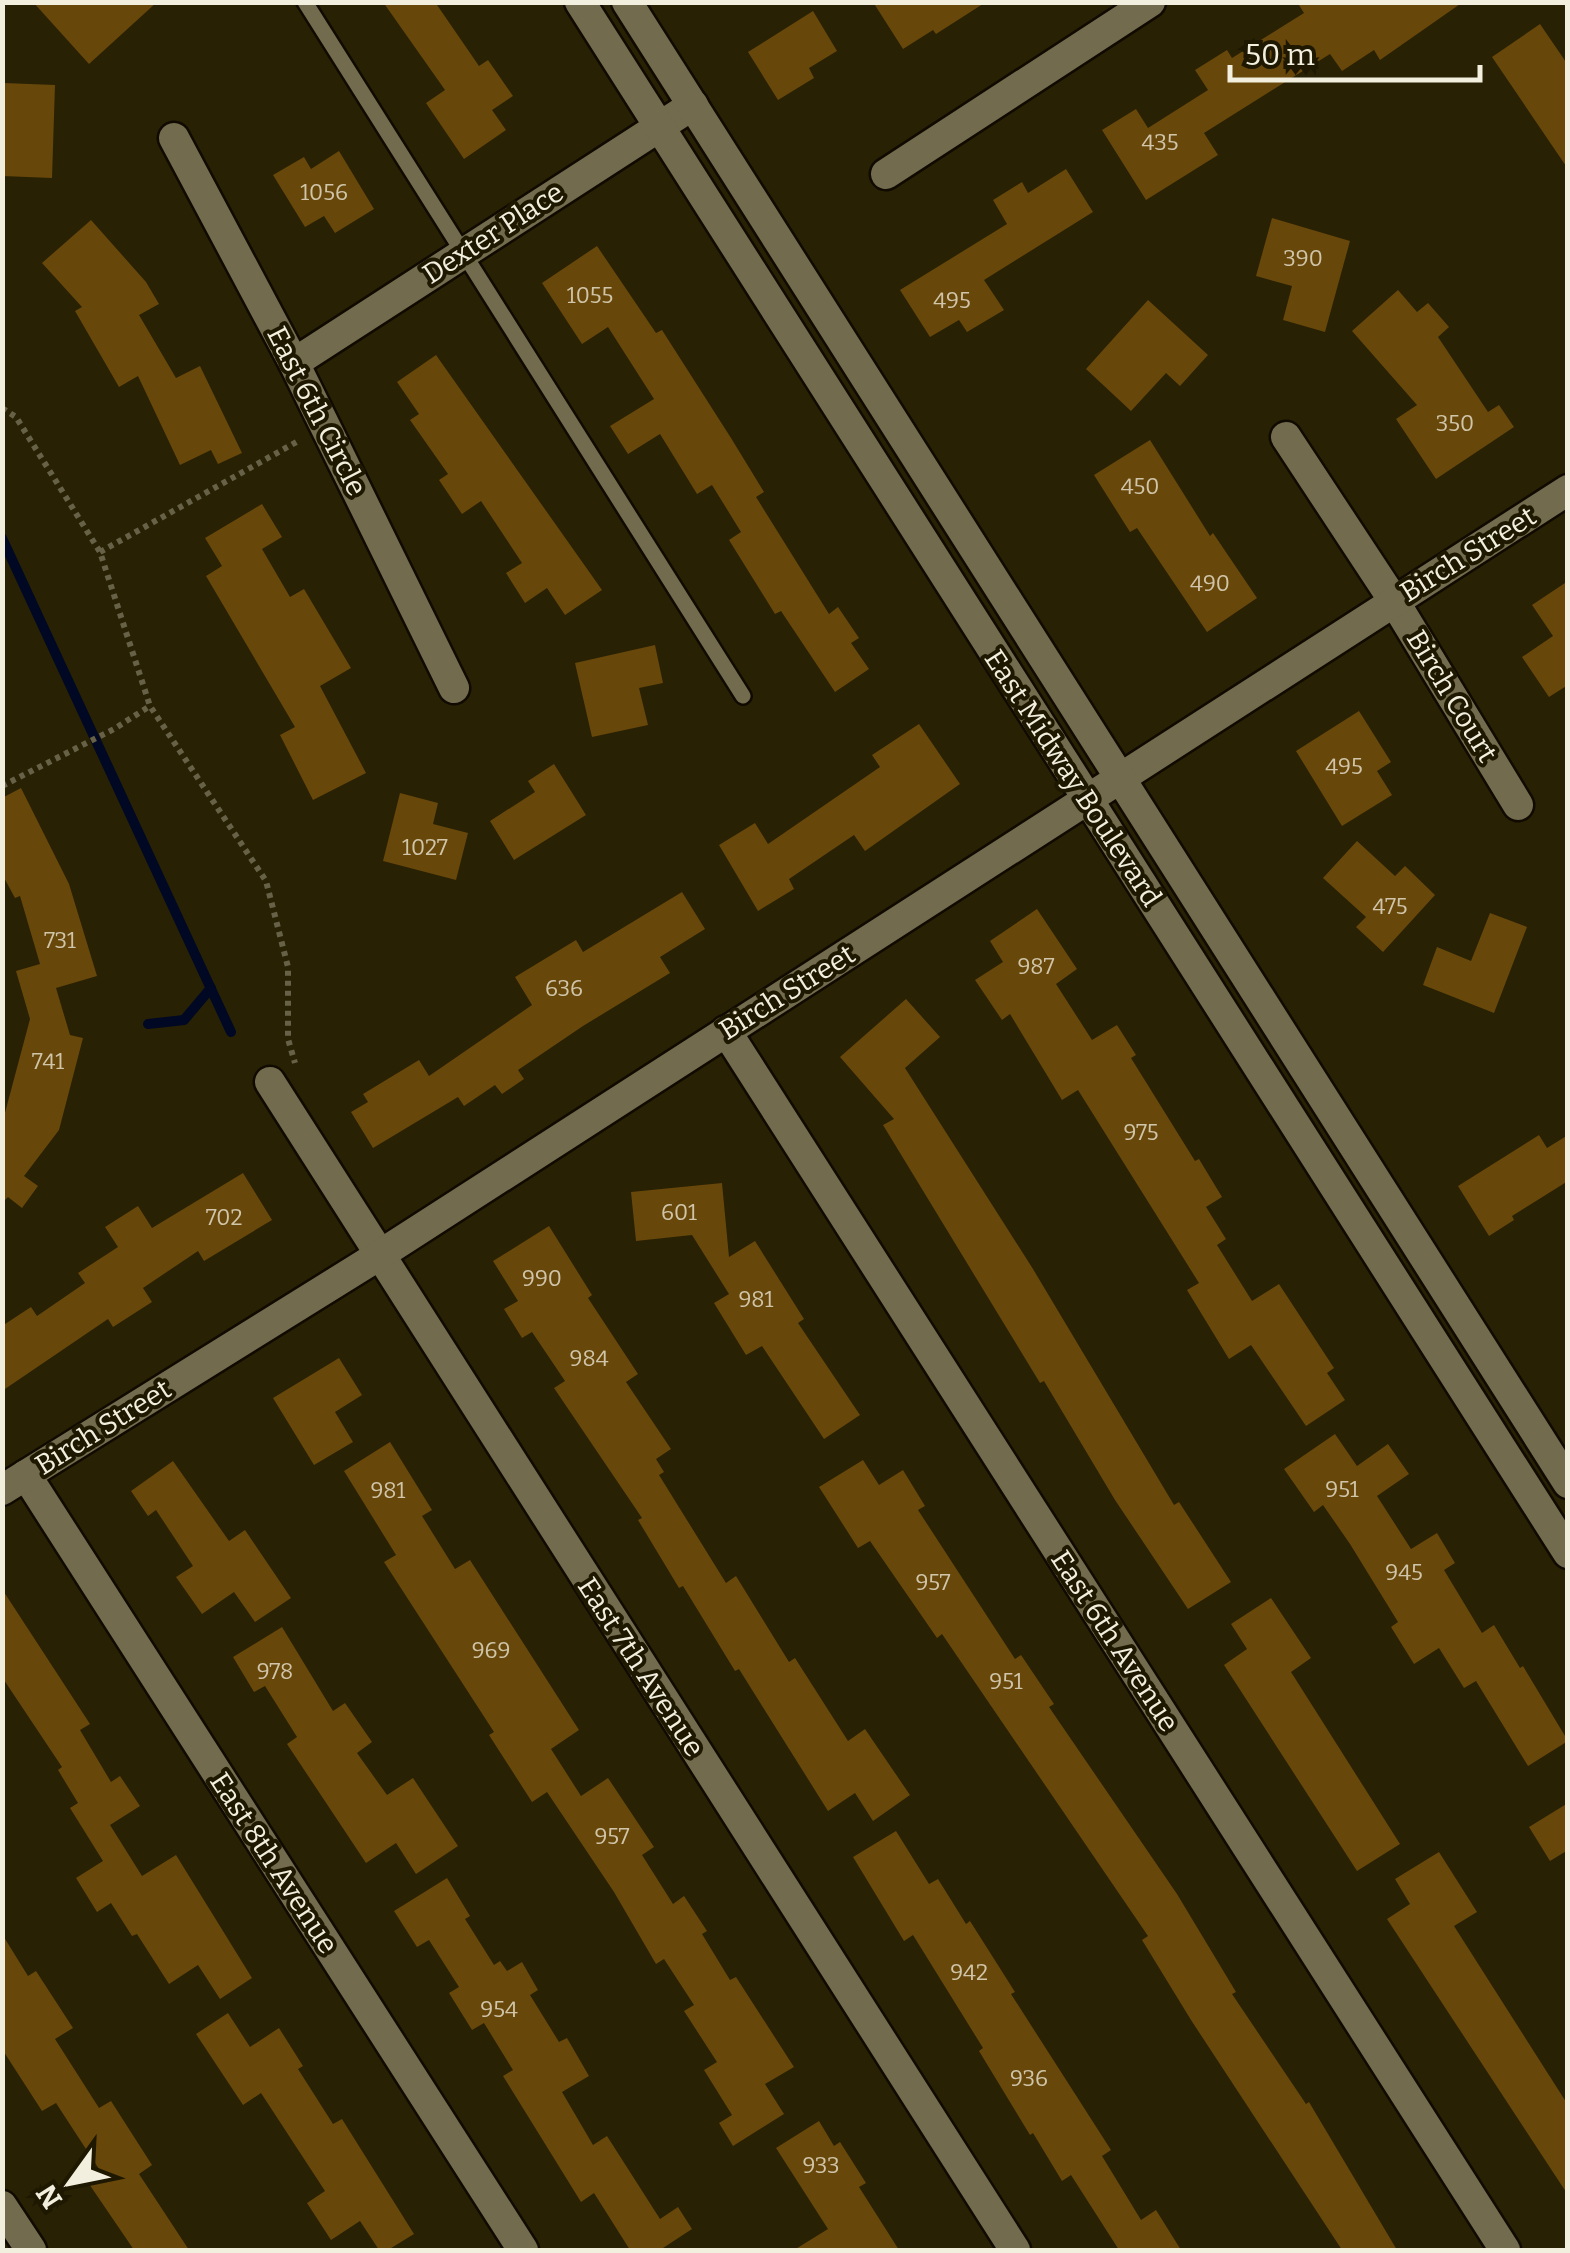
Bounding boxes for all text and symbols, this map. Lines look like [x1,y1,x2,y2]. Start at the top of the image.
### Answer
scale bar [1230,20,1480,82]
text: 50 m [1245,37,1315,73]
house number: 435 [1141,129,1179,156]
street label: Dexter Place [417,175,569,291]
house number: 1056 [300,179,348,206]
house number: 390 [1283,245,1323,272]
house number: 1055 [567,282,613,309]
house number: 495 [933,287,971,314]
street label: East 6th Circle [260,321,374,501]
house number: 350 [1436,410,1474,437]
house number: 450 [1121,473,1159,500]
street label: Birch Street [1394,499,1542,609]
house number: 490 [1190,570,1230,597]
street label: Birch Court [1400,624,1504,768]
street label: East Midway Boulevard [978,644,1168,912]
house number: 495 [1325,753,1363,780]
house number: 1027 [402,834,448,861]
house number: 475 [1373,893,1407,920]
house number: 731 [44,927,76,954]
street label: Birch Street [713,937,861,1047]
house number: 987 [1017,953,1055,980]
house number: 636 [545,975,583,1002]
house number: 741 [32,1048,64,1075]
house number: 975 [1124,1119,1159,1146]
house number: 601 [661,1199,697,1226]
house number: 702 [206,1204,242,1231]
house number: 990 [522,1265,562,1292]
house number: 981 [738,1286,774,1313]
house number: 984 [570,1345,609,1372]
street label: Birch Street [29,1372,177,1482]
house number: 951 [1325,1476,1359,1503]
house number: 981 [370,1477,406,1504]
street label: East 6th Avenue [1044,1544,1186,1738]
house number: 945 [1385,1559,1423,1586]
house number: 957 [915,1569,951,1596]
street label: East 7th Avenue [571,1571,711,1763]
house number: 969 [472,1637,510,1664]
house number: 978 [257,1658,293,1685]
house number: 951 [989,1668,1023,1695]
street label: East 8th Avenue [203,1766,345,1960]
house number: 957 [594,1823,630,1850]
house number: 942 [950,1959,988,1986]
house number: 954 [480,1996,518,2023]
house number: 936 [1010,2065,1048,2092]
north arrow [20,2133,120,2233]
house number: 933 [802,2152,840,2179]
text: N [30,2178,69,2214]

